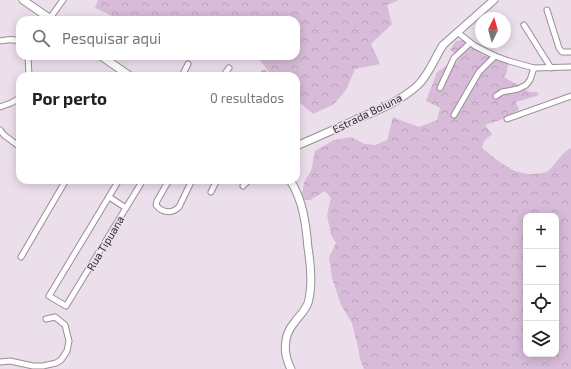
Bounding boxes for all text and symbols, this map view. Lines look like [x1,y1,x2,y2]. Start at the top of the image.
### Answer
north arrow [475,12,511,48]
search box [16,16,300,60]
icon: search [30,27,52,49]
text: Pesquisar aqui [62,29,161,47]
text: Por perto [32,88,107,108]
text: 0 resultados [210,90,284,106]
street label: Estrada Boiuna [330,91,404,135]
street label: Rua Tipuana [84,213,126,273]
map controls [523,213,559,357]
button: + [523,213,559,249]
button: − [523,249,559,285]
button: locate [523,285,559,321]
button: layers [523,321,559,357]

